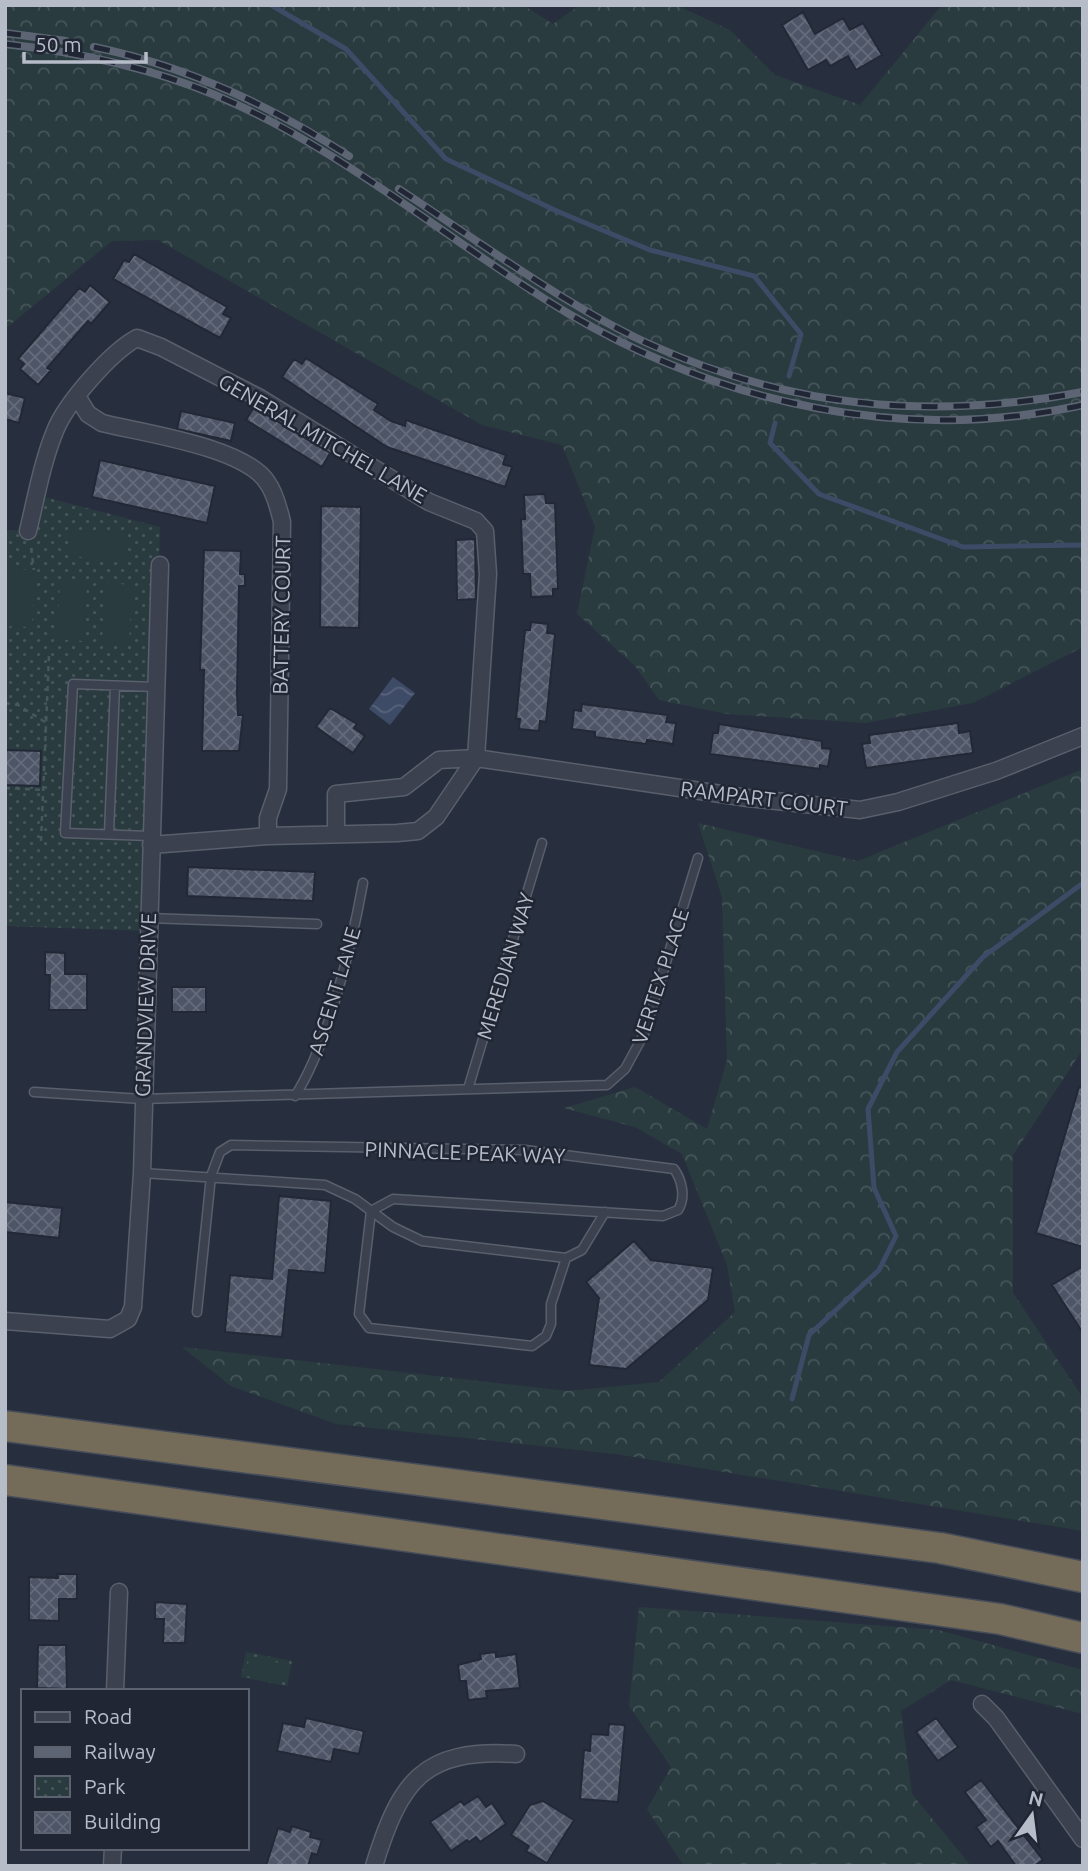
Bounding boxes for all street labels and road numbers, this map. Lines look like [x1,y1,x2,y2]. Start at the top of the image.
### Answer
street label: GENERAL MITCHEL LANE [214,368,432,508]
street label: BATTERY COURT [268,535,294,695]
street label: RAMPART COURT [679,776,849,820]
street label: MEREDIAN WAY [471,890,539,1042]
street label: VERTEX PLACE [627,905,693,1047]
street label: GRANDVIEW DRIVE [130,913,160,1097]
street label: ASCENT LANE [303,924,365,1058]
street label: PINNACLE PEAK WAY [364,1137,566,1167]

